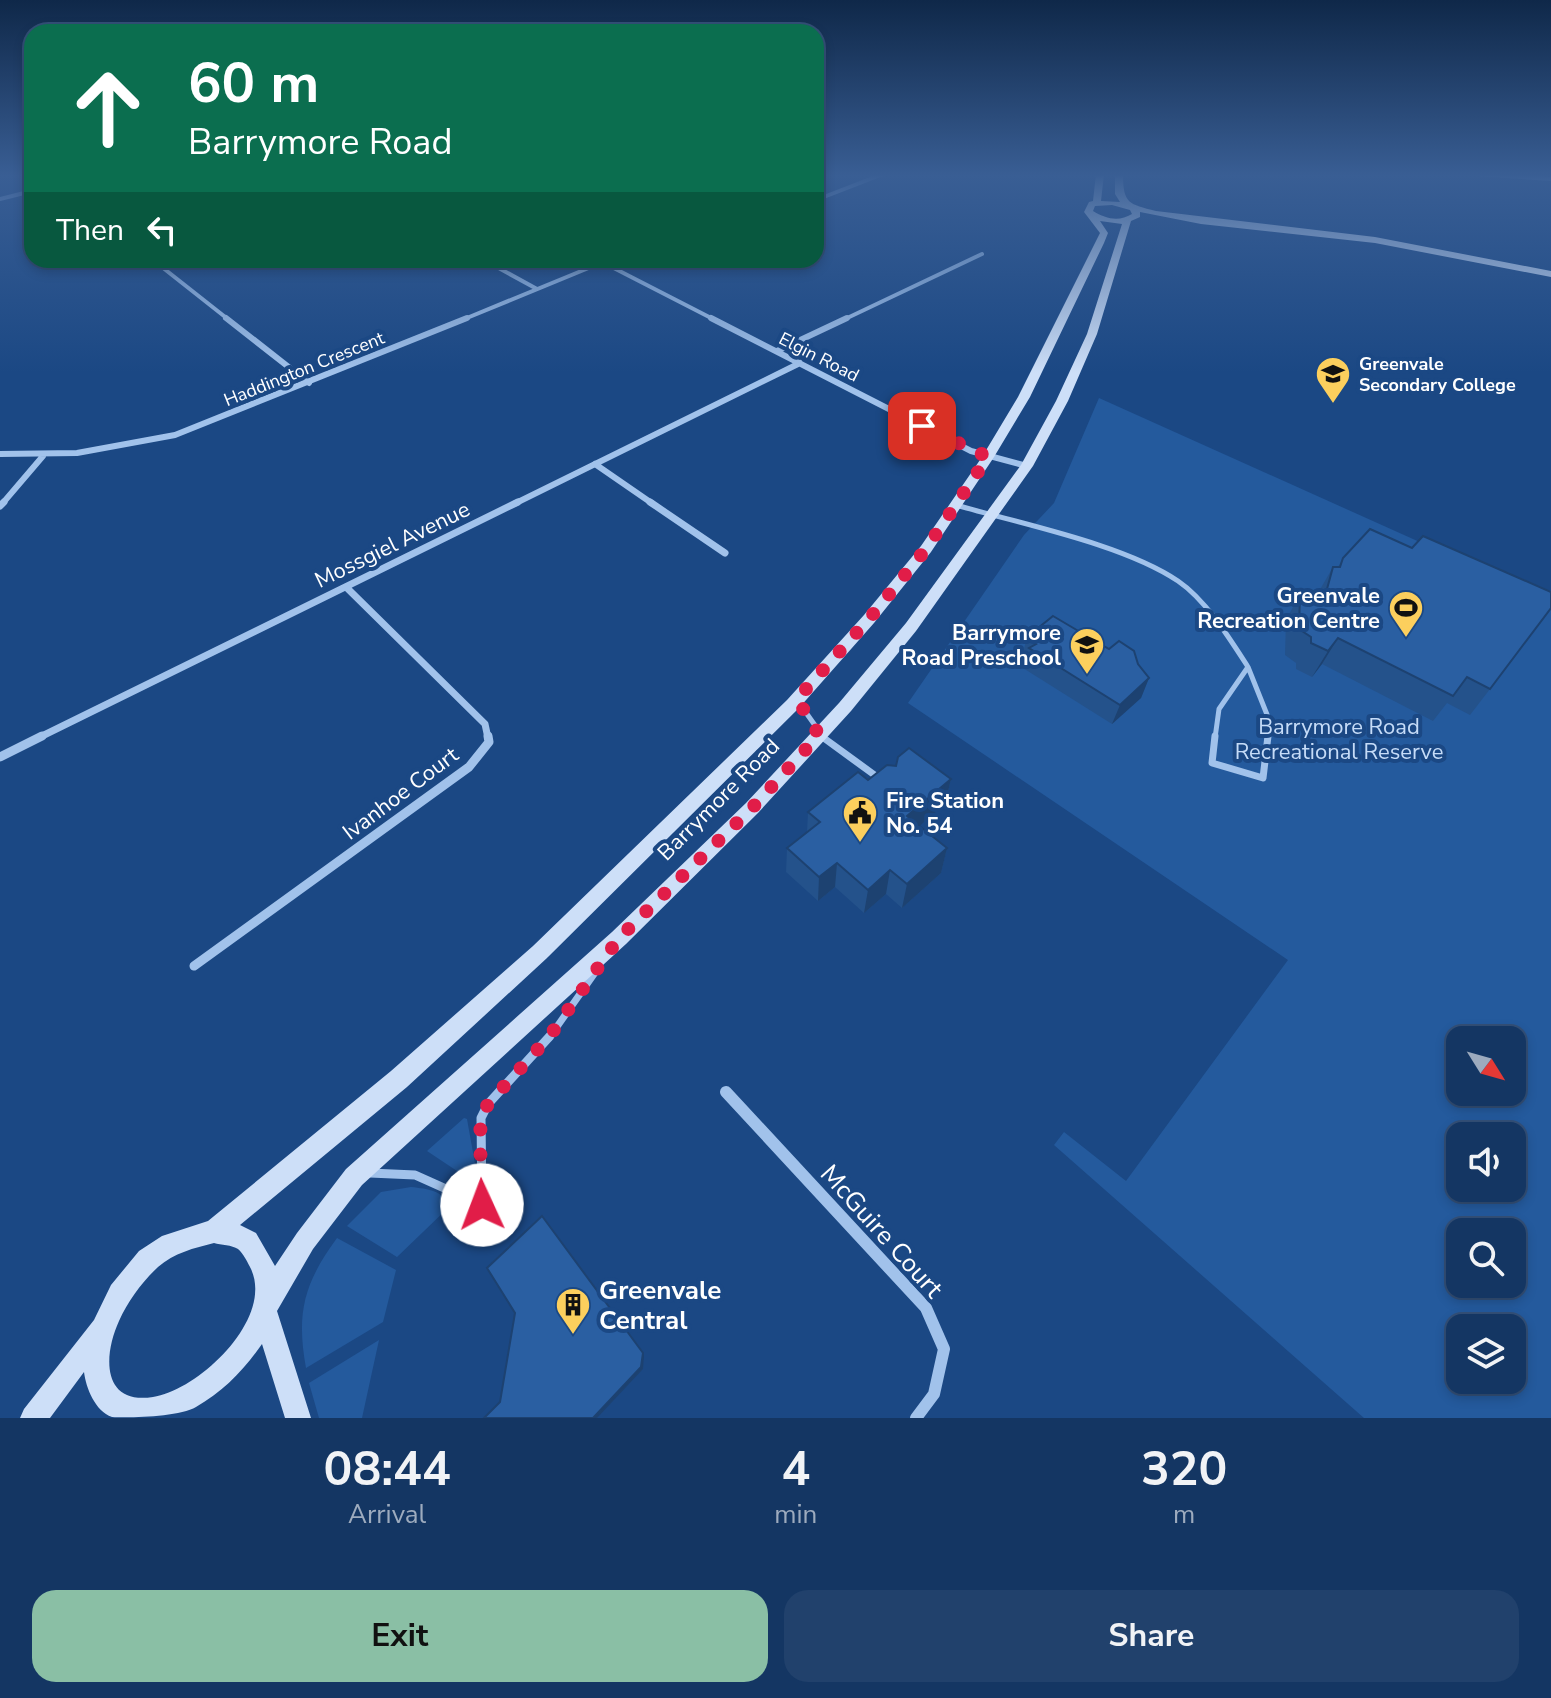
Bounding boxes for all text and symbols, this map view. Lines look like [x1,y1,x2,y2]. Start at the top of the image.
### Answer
text: 60 m [188,45,319,122]
icon: ahead [56,56,160,160]
text: Barrymore Road [188,118,452,167]
icon: left [140,208,184,252]
text: Then [56,210,124,251]
street label: Haddington Crescent [220,326,388,412]
street label: Elgin Road [775,327,863,387]
place label: Greenvale Secondary College [1359,352,1516,397]
school or university icon: Greenvale Secondary College [1314,355,1352,405]
pin [888,392,956,460]
icon: arrive [900,404,944,448]
street label: Mossgiel Avenue [310,494,475,595]
place label: Greenvale Recreation Centre [1197,581,1380,636]
sports icon: Greenvale Recreation Centre [1387,589,1425,639]
place label: Barrymore Road Preschool [901,618,1061,673]
school or university icon: Barrymore Road Preschool [1068,626,1106,676]
park label: Barrymore Road Recreational Reserve [1235,712,1443,767]
street label: Barrymore Road [651,732,786,867]
street label: Ivanhoe Court [337,740,465,847]
place label: Fire Station No. 54 [886,786,1004,841]
public building icon: Fire Station No. 54 [841,794,879,844]
north arrow [1446,1026,1526,1106]
map controls [1446,1026,1526,1394]
button: sound [1446,1122,1526,1202]
street label: McGuire Court [812,1157,951,1306]
position arrow [440,1163,524,1247]
button: search [1446,1218,1526,1298]
place label: Greenvale Central [599,1273,721,1338]
building icon: Greenvale Central [554,1286,592,1336]
button: layers [1446,1314,1526,1394]
text: 08:44 [324,1436,451,1502]
text: 4 [781,1436,810,1502]
text: 320 [1141,1436,1227,1502]
text: Arrival [348,1497,426,1532]
text: min [774,1497,817,1532]
text: m [1173,1497,1195,1532]
button: Exit [32,1590,768,1682]
button: Share [784,1590,1519,1682]

